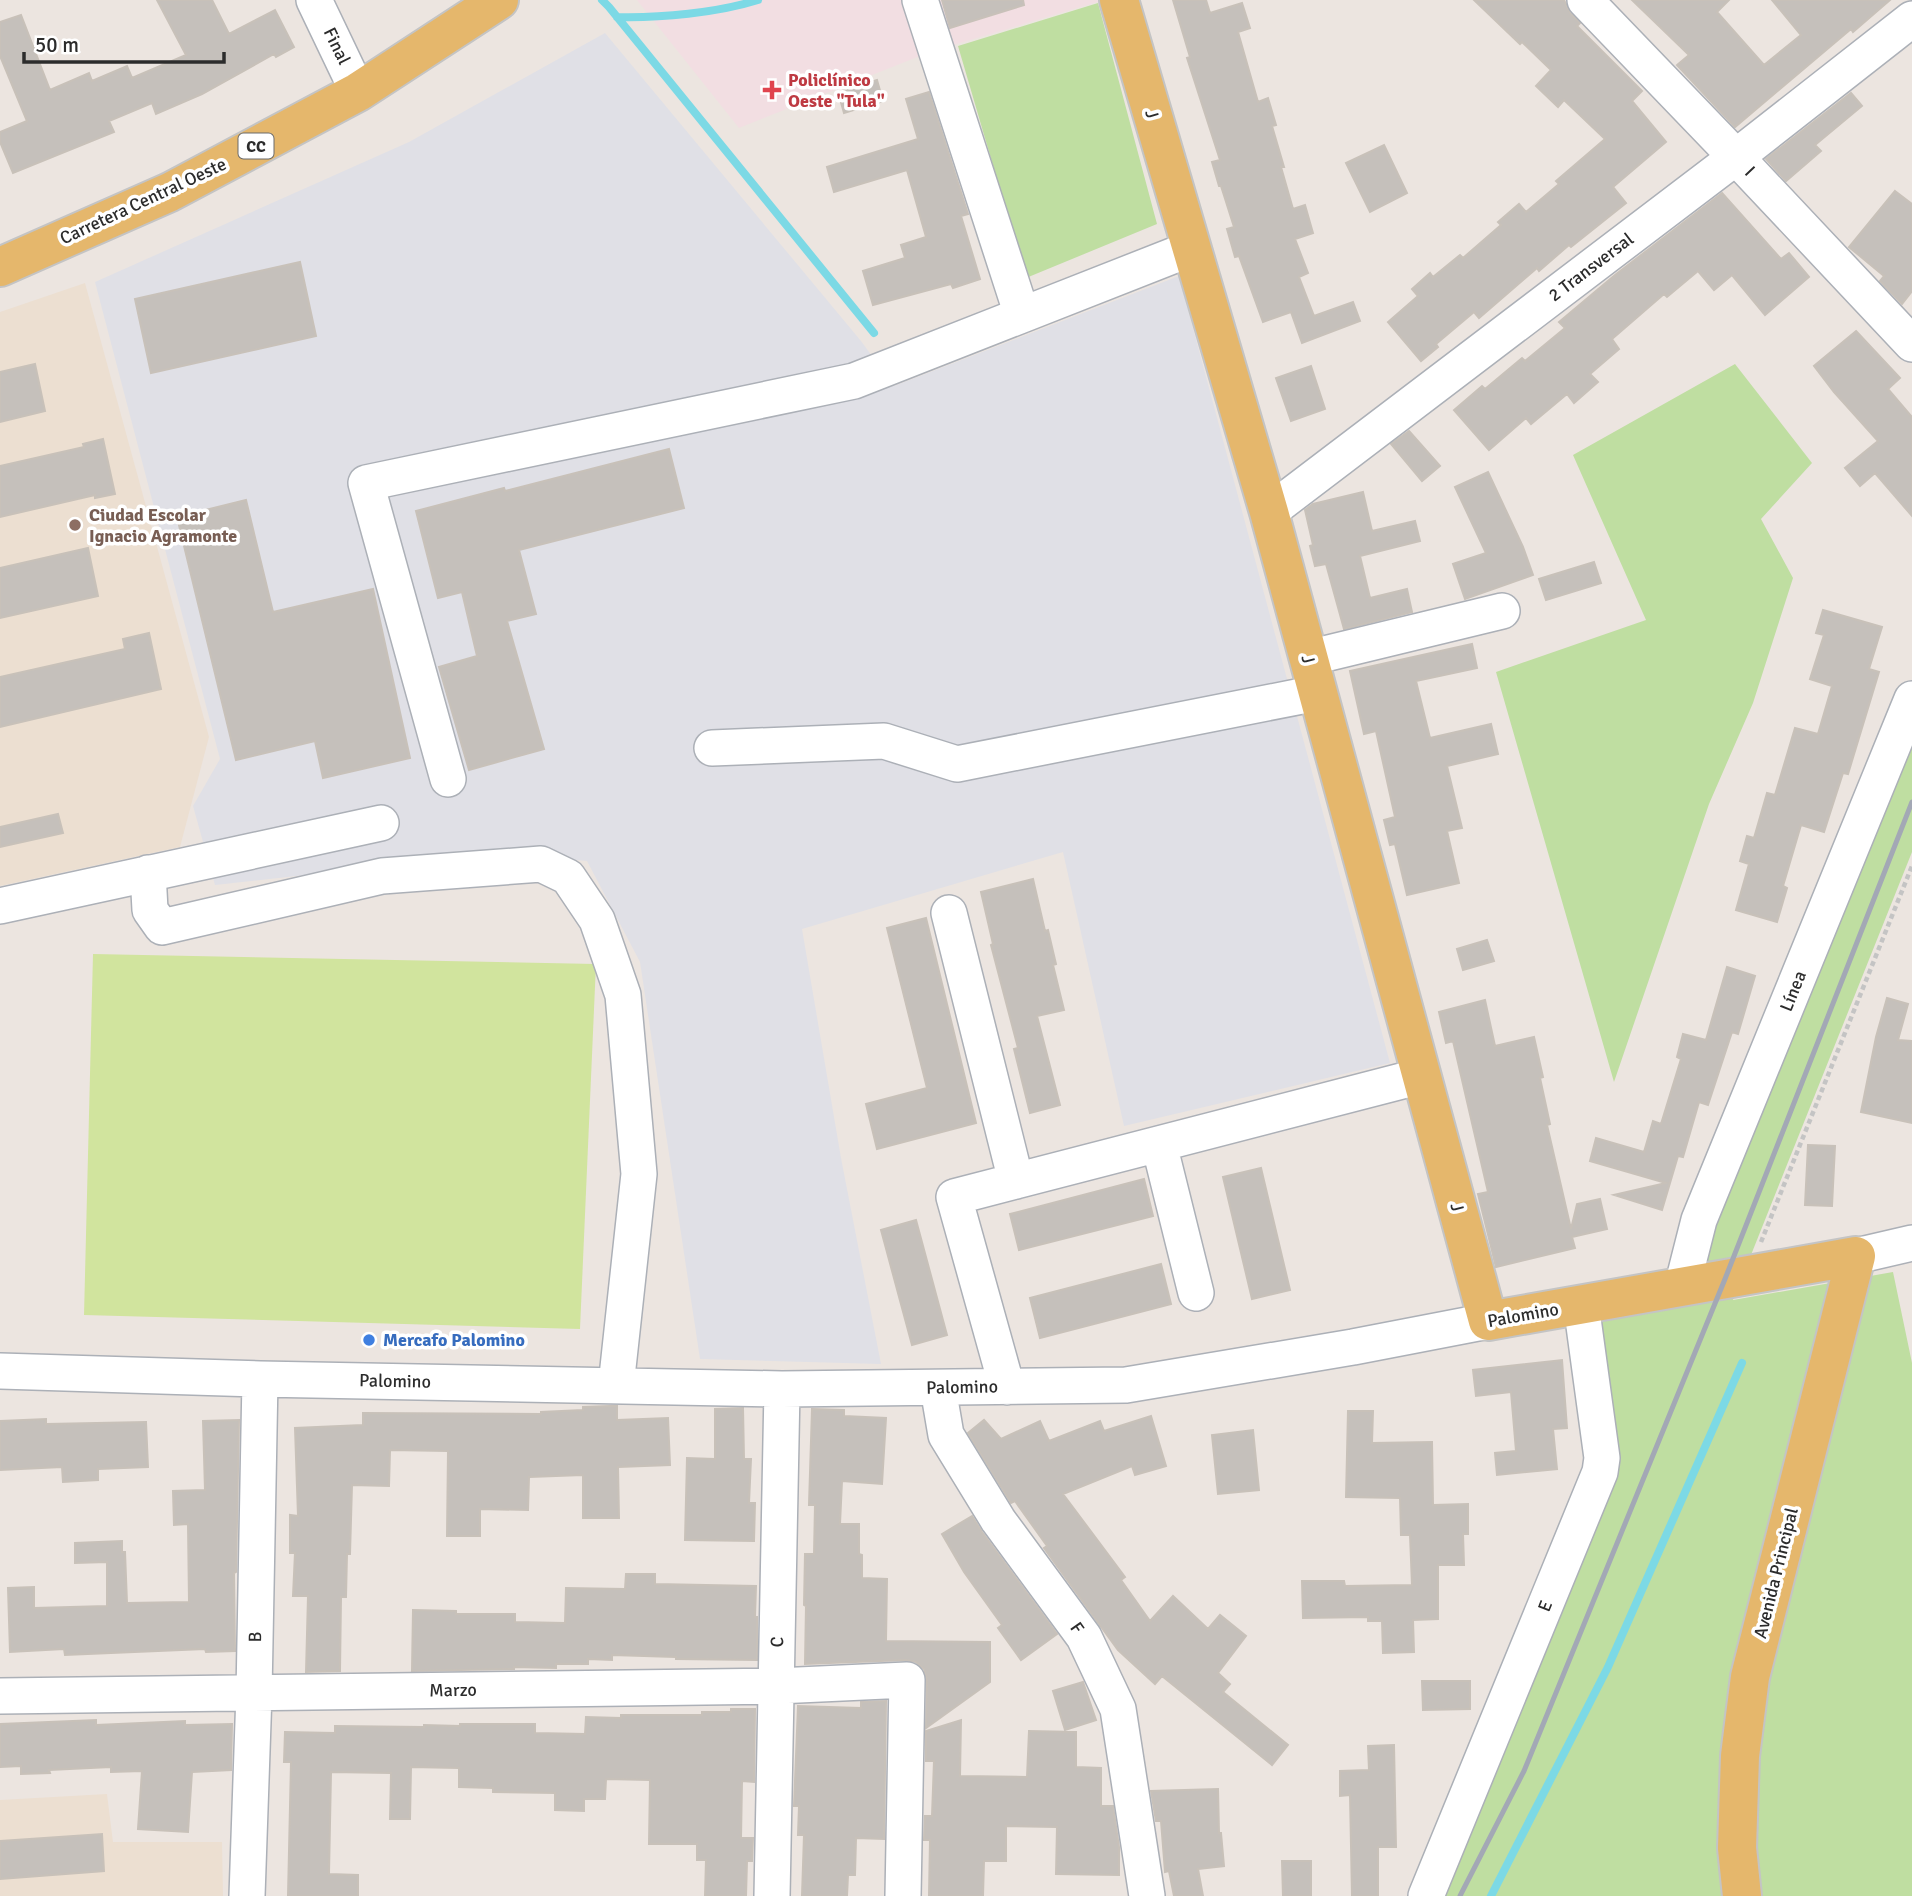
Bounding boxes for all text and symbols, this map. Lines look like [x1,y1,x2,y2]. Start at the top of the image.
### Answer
scale bar [24,21,224,65]
street label: Final [319,24,355,68]
text: 50 m [35,32,79,58]
place label: Policlínico Oeste "Tula" [788,69,885,112]
marker: Policlínico Oeste "Tula" [762,80,782,100]
street label: J [1140,107,1164,121]
road number: CC [238,134,274,158]
street label: Carretera Central Oeste [56,153,230,249]
street label: I [1740,162,1760,180]
street label: 2 Transversal [1544,228,1638,306]
place label: Ciudad Escolar Ignacio Agramonte [89,504,237,547]
marker: Ciudad Escolar Ignacio Agramonte [67,517,83,533]
street label: J [1296,652,1320,666]
street label: Línea [1775,967,1811,1015]
street label: J [1445,1200,1469,1214]
street label: Palomino [1486,1298,1560,1332]
place label: Mercafo Palomino [383,1329,525,1351]
marker: Mercafo Palomino [361,1332,377,1348]
street label: Palomino [359,1369,431,1393]
street label: Palomino [926,1375,998,1399]
street label: Avenida Principal [1749,1505,1803,1641]
street label: E [1533,1597,1557,1615]
street label: F [1065,1618,1089,1638]
street label: B [244,1631,266,1643]
street label: C [766,1636,788,1648]
street label: Marzo [429,1679,477,1701]

